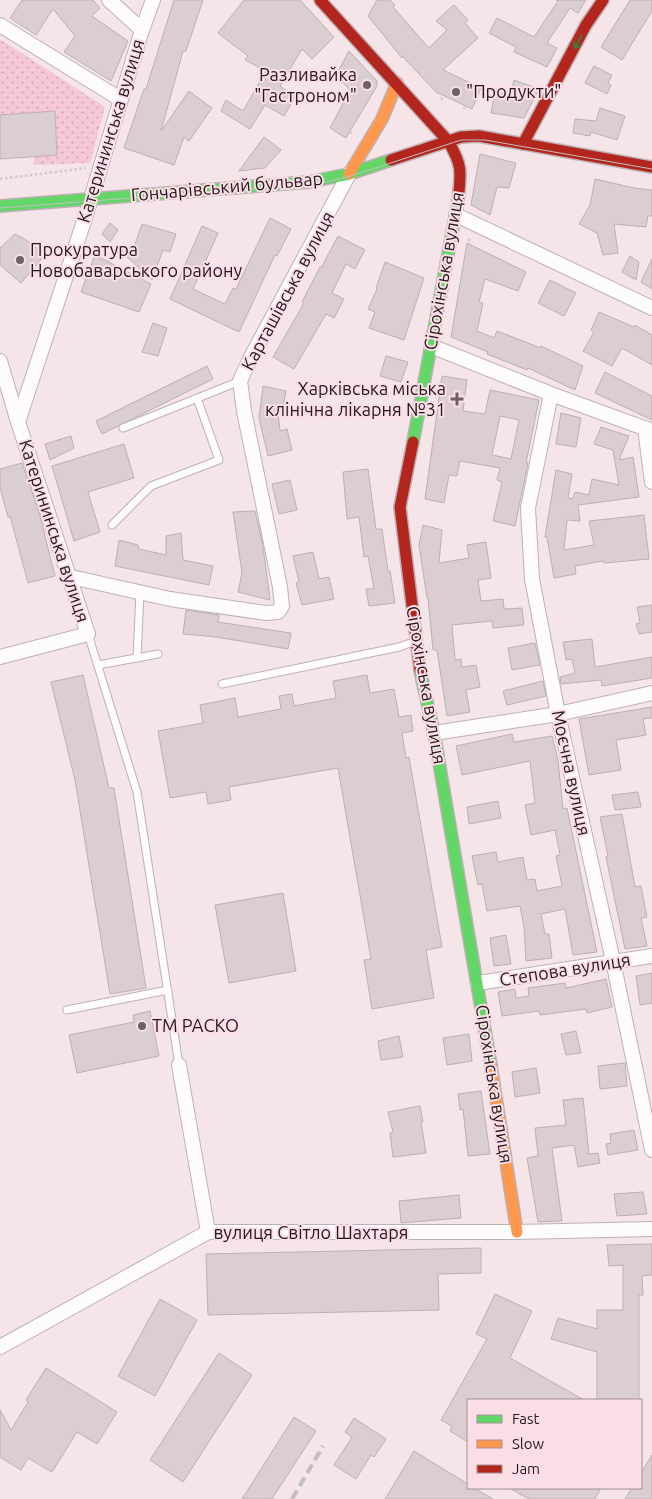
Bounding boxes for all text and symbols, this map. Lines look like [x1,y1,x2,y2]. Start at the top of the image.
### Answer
one-way arrow [572,34,582,48]
street label: Катерининська вулиця [73,36,148,225]
place label: Разливайка "Гастроном" [254,64,357,105]
marker: Разливайка "Гастроном" [361,79,373,91]
place label: "Продукти" [466,81,562,101]
marker: "Продукти" [450,86,462,98]
street label: Гончарівський бульвар [130,168,324,204]
street label: Сірохінська вулиця [419,190,467,351]
street label: Карташівська вулиця [237,208,337,373]
place label: Прокуратура Новобаварського району [30,239,243,280]
marker: Прокуратура Новобаварського району [14,254,26,266]
place label: Харківська міська клінічна лікарня №31 [265,378,446,419]
marker: Харківська міська клінічна лікарня №31 [450,392,464,406]
street label: Катерининська вулиця [16,437,94,625]
street label: Сірохінська вулиця [403,604,451,765]
street label: Моєчна вулиця [549,708,595,837]
street label: Степова вулиця [498,949,632,989]
street label: Сірохінська вулиця [473,1003,517,1165]
place label: ТМ РАСКО [152,1015,239,1035]
marker: ТМ РАСКО [136,1020,148,1032]
street label: вулиця Світло Шахтаря [213,1222,409,1242]
legend [467,1399,642,1489]
text: Fast [512,1410,540,1427]
text: Slow [512,1435,545,1452]
text: Jam [512,1460,540,1477]

